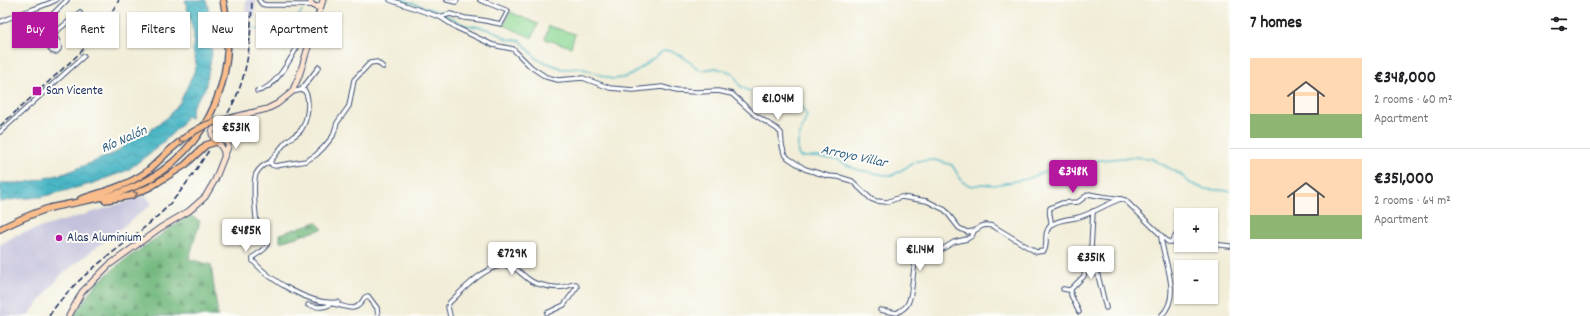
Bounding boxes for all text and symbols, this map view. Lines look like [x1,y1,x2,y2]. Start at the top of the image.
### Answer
chip: Buy [12,12,58,48]
chip: Rent [66,12,119,48]
chip: Filters [127,12,190,48]
chip: New [198,12,248,48]
chip: Apartment [256,12,342,48]
text: 7 homes [1250,12,1302,36]
icon: filters [1548,13,1570,35]
text: €348,000 [1374,67,1436,91]
icon: home [1282,74,1330,122]
place label: San Vicente [46,82,103,101]
marker: San Vicente [31,85,43,97]
pin: €1.04M [745,87,811,121]
text: €1.04M [762,90,794,109]
text: 2 rooms · 60 m² [1374,91,1452,110]
text: Apartment [1374,110,1428,129]
pin: €531K [208,116,264,150]
text: €531K [222,119,250,138]
water label: Río Nalón [98,121,151,159]
one-way arrow [179,136,186,143]
water label: Arroyo Villar [819,140,891,174]
pin: €348K [1045,160,1101,194]
text: €348K [1058,163,1088,182]
text: €351,000 [1374,168,1434,192]
icon: home [1282,175,1330,223]
one-way arrow [131,190,138,199]
text: 2 rooms · 64 m² [1374,192,1451,211]
map controls [1174,208,1218,304]
button: + [1174,208,1218,252]
text: Apartment [1374,211,1428,230]
pin: €485K [218,219,274,253]
text: €485K [231,222,261,241]
place label: Alas Aluminium [67,229,142,248]
marker: Alas Aluminium [54,233,64,243]
pin: €1.14M [887,238,953,272]
text: €1.14M [906,241,934,260]
pin: €729K [484,242,540,276]
text: €729K [497,245,527,264]
pin: €351K [1063,246,1119,280]
text: €351K [1077,249,1105,268]
button: − [1174,260,1218,304]

